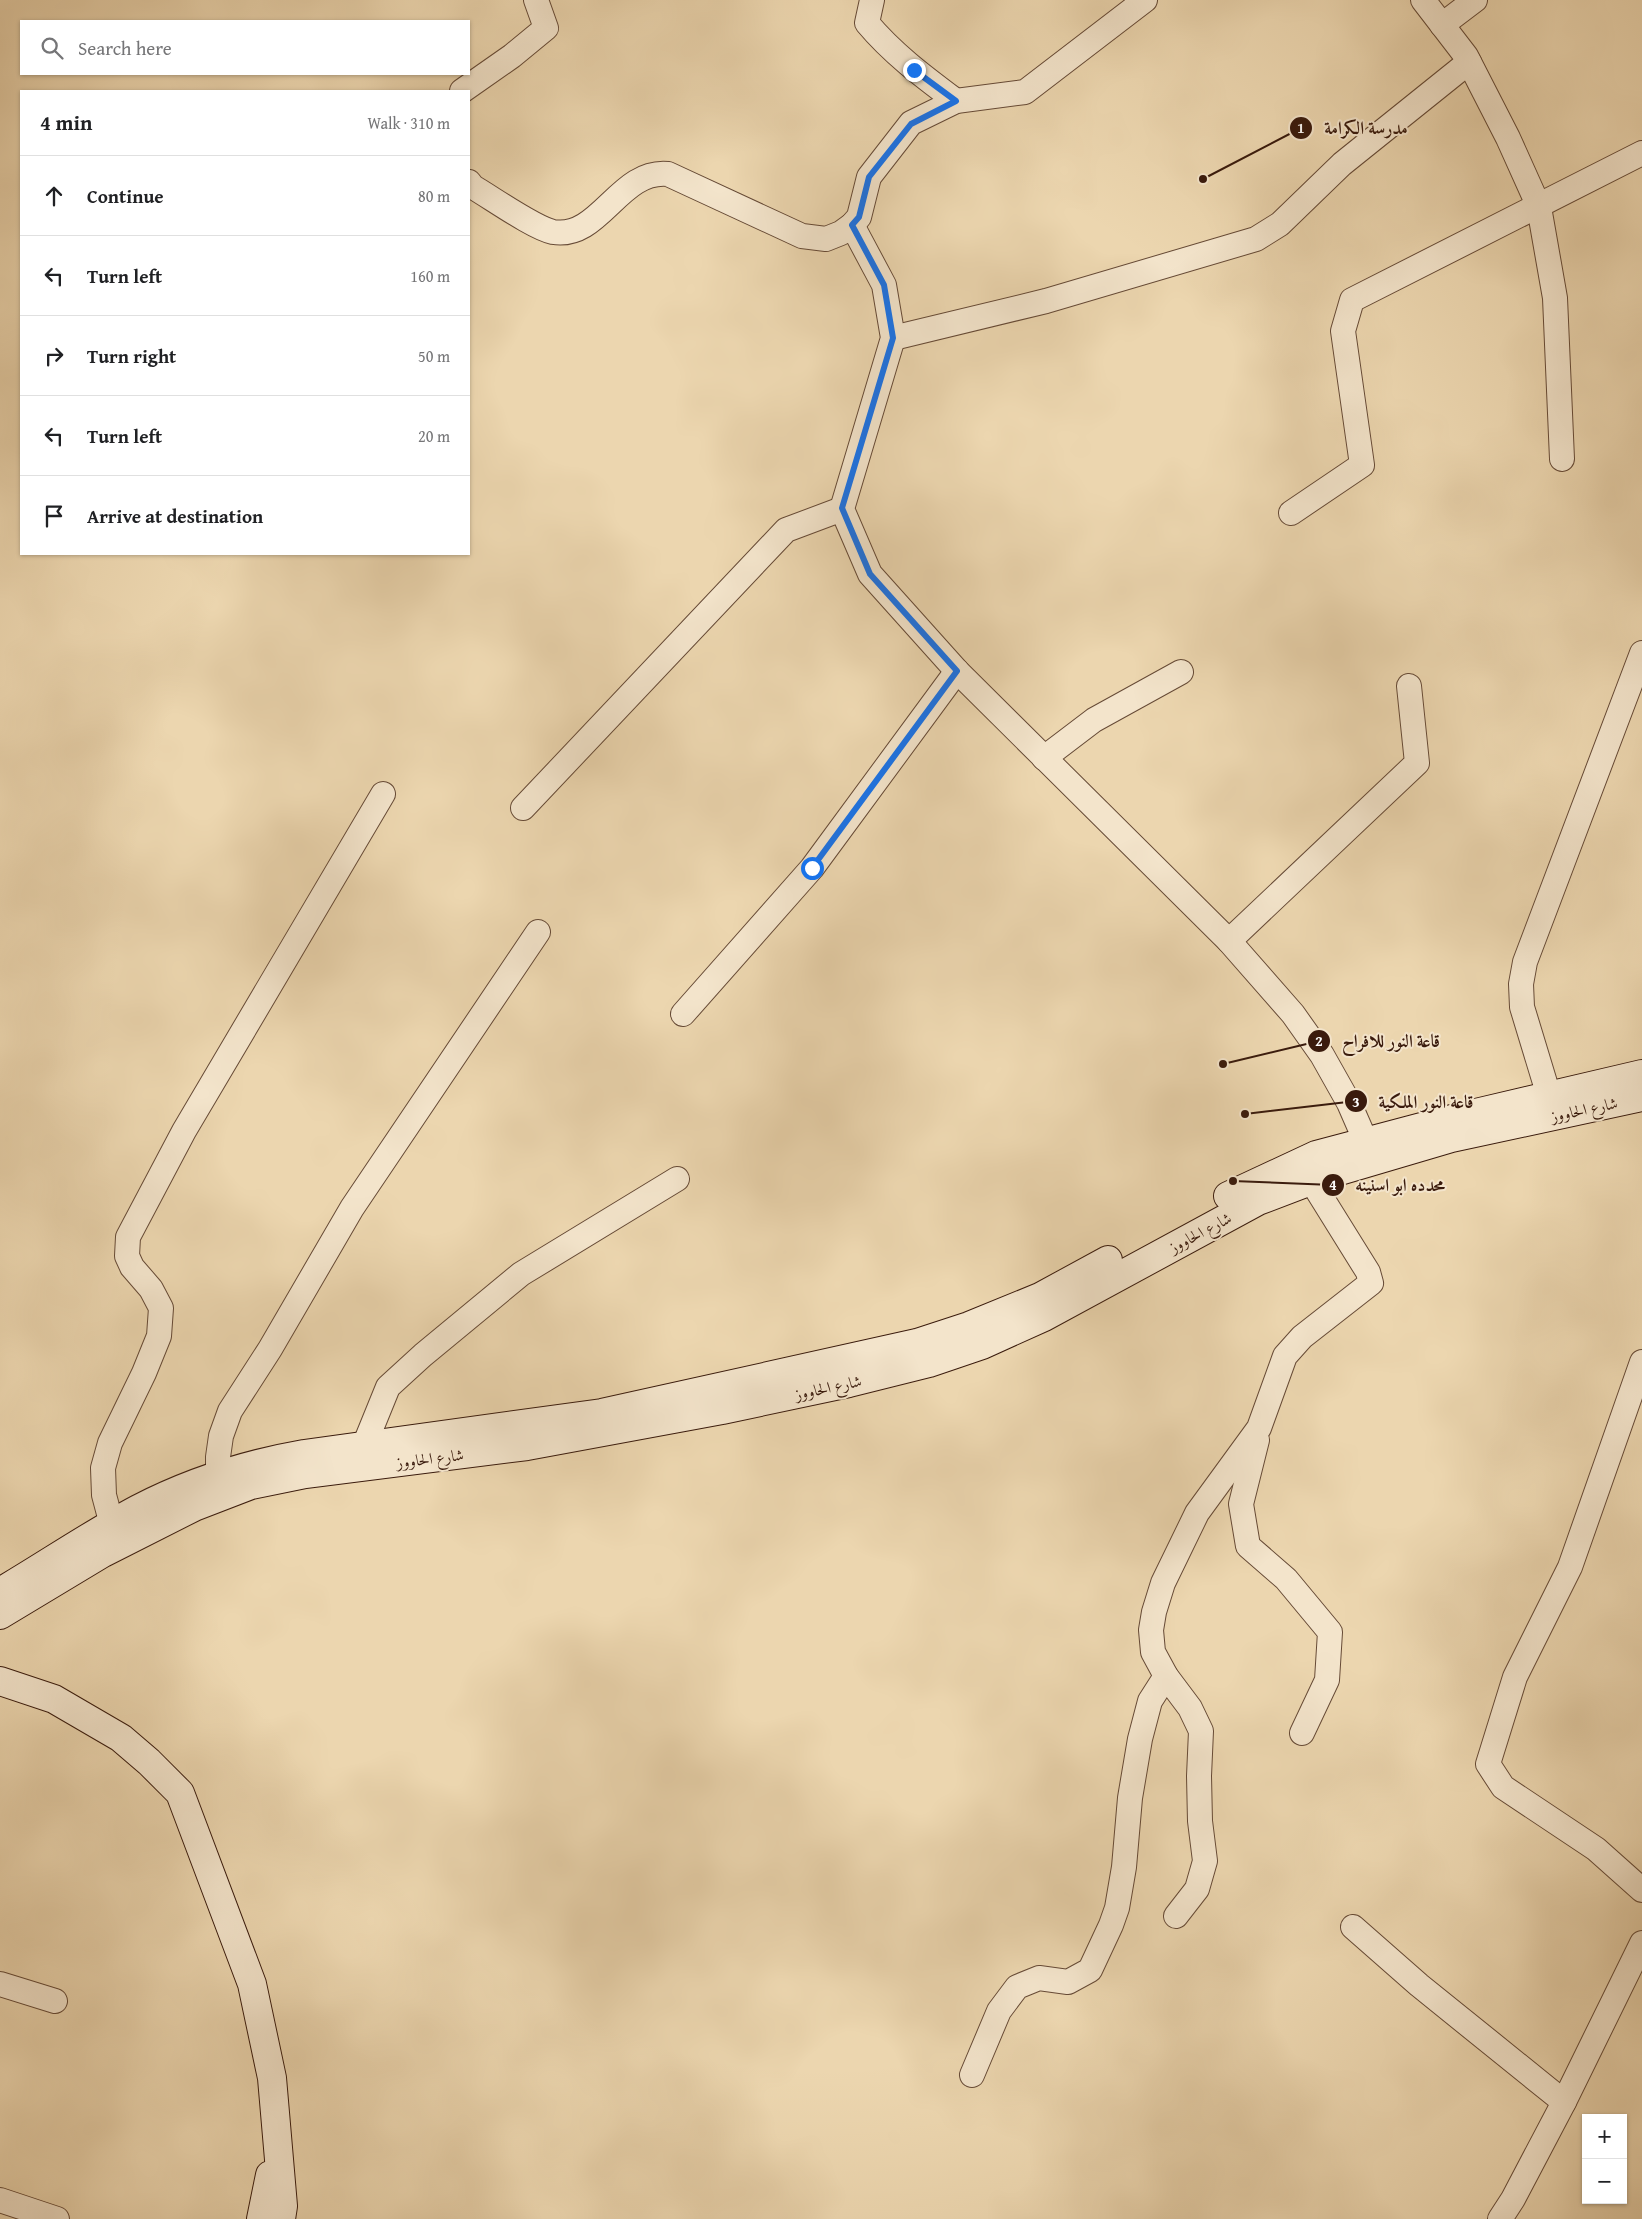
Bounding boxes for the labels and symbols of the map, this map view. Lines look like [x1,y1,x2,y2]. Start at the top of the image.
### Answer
route end [903,59,926,82]
callout: مدرسة الكرامة [1289,112,1417,145]
text: مدرسة الكرامة [1324,114,1408,141]
text: 1 [1297,117,1305,138]
route start [801,857,824,880]
callout: قاعة النور للافراح [1306,1025,1450,1058]
text: قاعة النور للافراح [1342,1027,1440,1057]
text: 2 [1315,1030,1323,1051]
callout: قاعة النور الملكية [1343,1085,1483,1118]
text: قاعة النور الملكية [1378,1088,1474,1115]
street label: شارع الحاووز [1546,1090,1620,1130]
text: 3 [1352,1091,1360,1112]
callout: محدده ابو اسنينه [1321,1169,1455,1202]
text: محدده ابو اسنينه [1355,1171,1446,1198]
text: 4 [1329,1174,1337,1195]
street label: شارع الحاووز [1163,1206,1236,1261]
street label: شارع الحاووز [790,1368,864,1408]
street label: شارع الحاووز [393,1442,465,1476]

